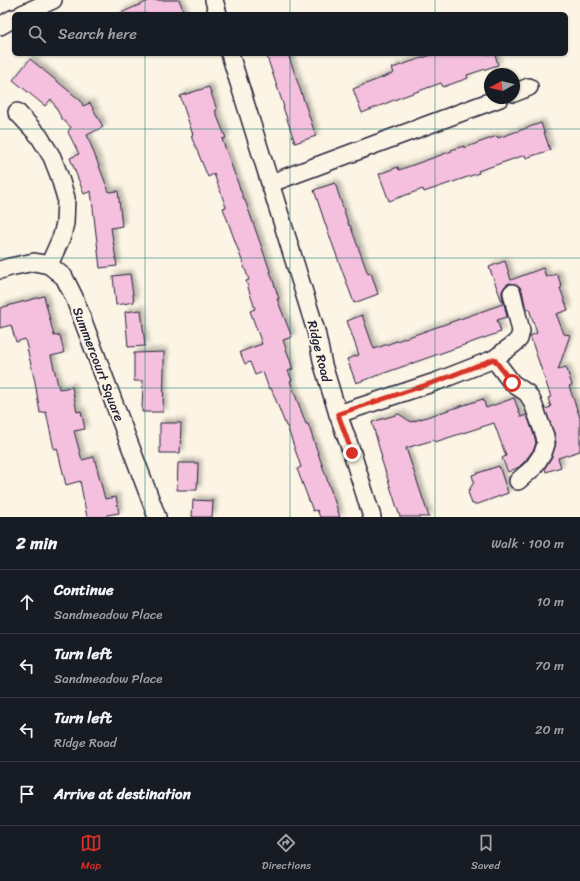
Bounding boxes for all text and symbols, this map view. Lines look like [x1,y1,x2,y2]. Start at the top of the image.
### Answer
search box [12,12,568,56]
text: Search here [58,21,137,47]
icon: search [26,23,48,45]
north arrow [484,68,520,104]
street label: Summercourt Square [66,304,131,425]
street label: Ridge Road [301,318,339,385]
route start [503,374,521,392]
route end [343,444,361,462]
text: 2 min [16,528,57,558]
text: Walk · 100 m [491,532,564,555]
text: Continue [54,577,114,603]
text: 10 m [537,590,564,613]
icon: ahead [16,591,38,613]
text: Sandmeadow Place [54,603,162,626]
text: Turn left [54,641,112,667]
text: 70 m [535,654,564,677]
icon: left [16,655,38,677]
text: Sandmeadow Place [54,667,162,690]
text: Turn left [54,705,112,731]
text: 20 m [535,718,564,741]
icon: left [16,719,38,741]
text: Ridge Road [54,731,117,754]
text: Arrive at destination [54,781,191,807]
icon: arrive [16,783,38,805]
tab: Map [80,832,102,875]
tab: Directions [262,832,311,875]
tab: Saved [471,832,500,875]

